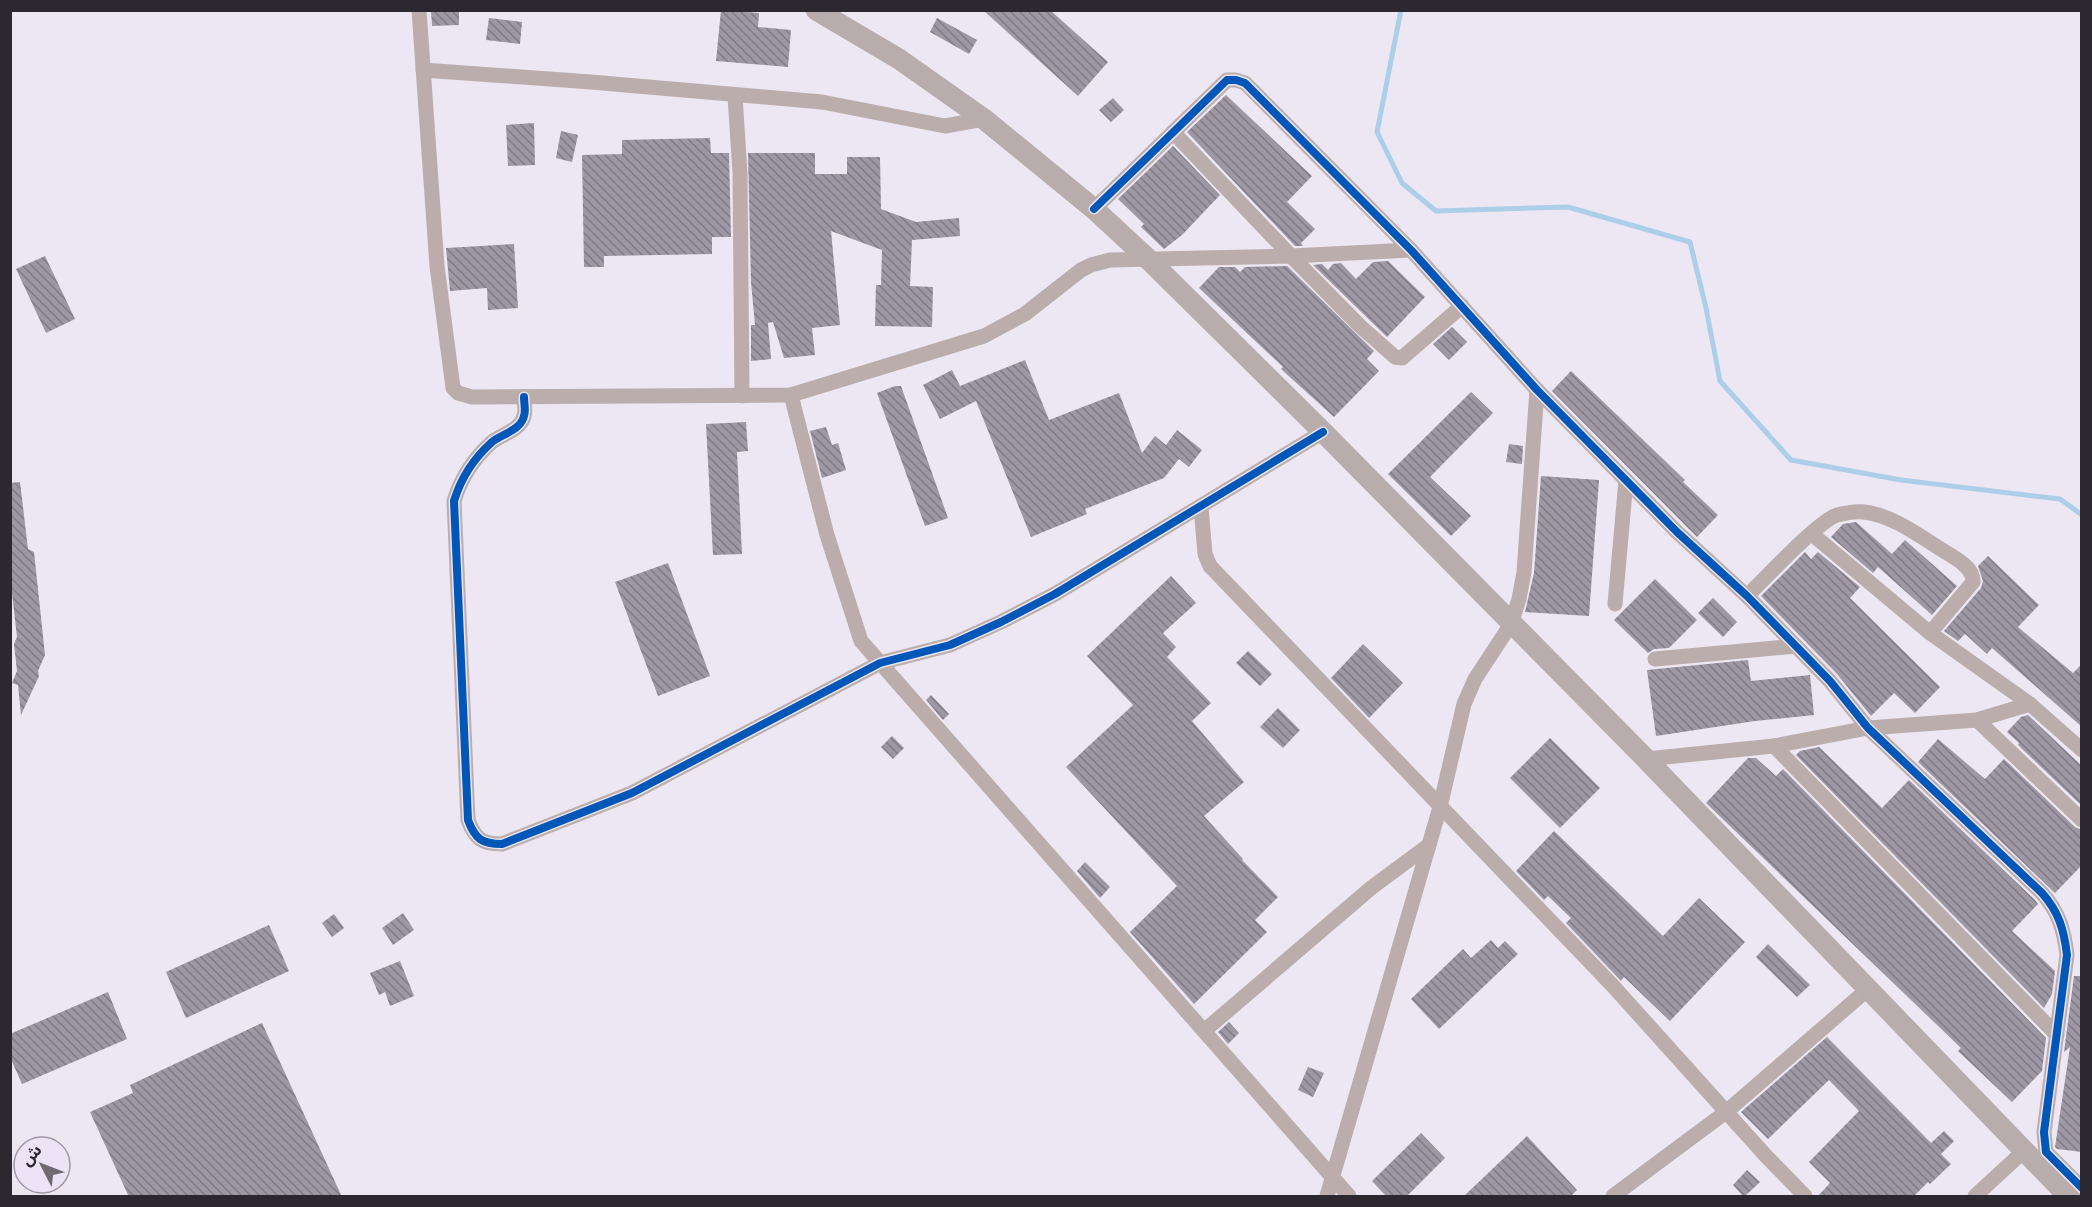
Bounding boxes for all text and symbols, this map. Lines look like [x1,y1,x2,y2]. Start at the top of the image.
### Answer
north arrow [12,1135,72,1195]
text: ش [17,1141,46,1170]

